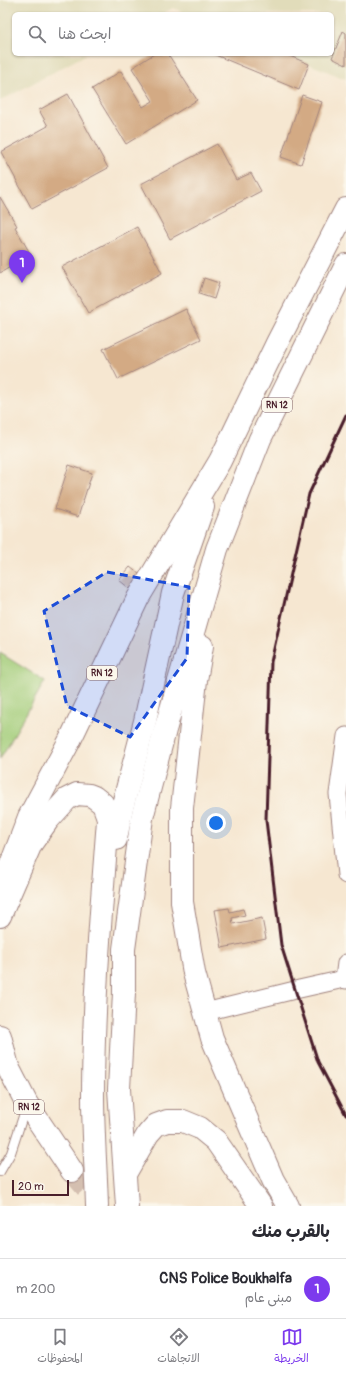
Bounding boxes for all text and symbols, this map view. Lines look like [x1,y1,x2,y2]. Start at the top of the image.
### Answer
search box [12,12,334,56]
icon: search [26,23,48,45]
text: ابحث هنا [58,25,111,44]
pin: 1 [9,250,35,283]
road number: RN 12 [262,398,292,412]
road number: RN 12 [87,666,117,680]
your location [206,813,226,833]
road number: RN 12 [14,1100,44,1114]
scale bar [12,1178,69,1197]
text: 20 m [18,1180,44,1193]
text: بالقرب منك [252,1221,330,1242]
text: CNS Police Boukhalfa [159,1269,292,1288]
text: 200 m [16,1281,55,1297]
text: 1 [314,1281,320,1297]
text: مبنى عام [245,1290,292,1306]
tab: المحفوظات [37,1326,83,1368]
tab: الاتجاهات [157,1326,200,1368]
tab: الخريطة [274,1326,309,1368]

